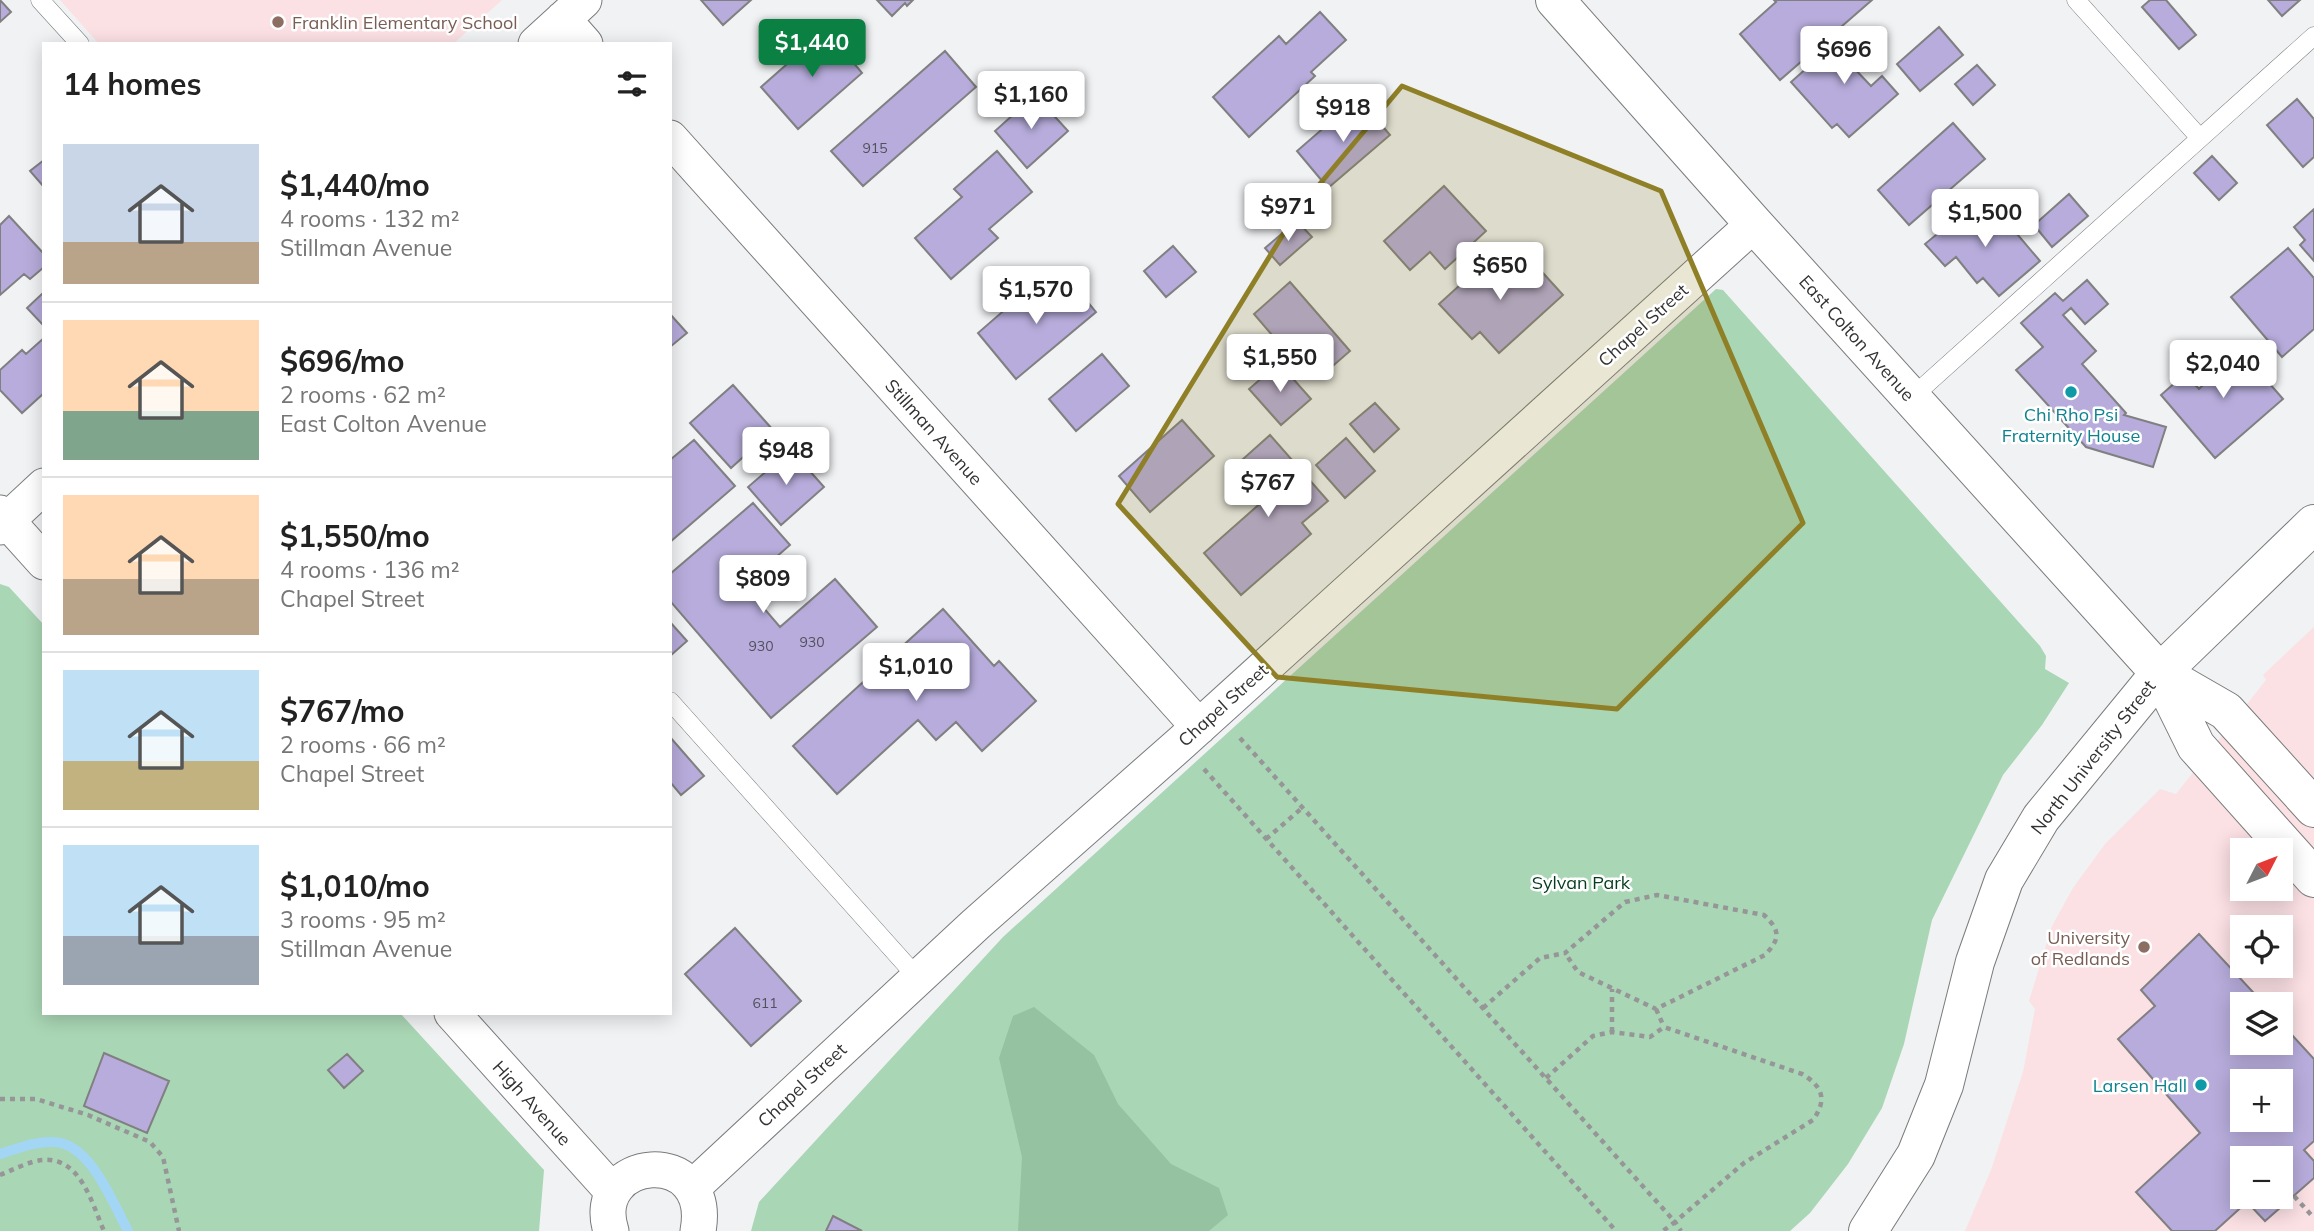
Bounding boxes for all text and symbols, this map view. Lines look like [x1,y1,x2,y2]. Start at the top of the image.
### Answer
place label: Franklin Elementary School [292,11,518,34]
marker: Franklin Elementary School [270,14,286,30]
pin: $1,440 [755,20,869,79]
text: $1,440 [775,27,849,56]
pin: $696 [1803,27,1885,86]
text: $696 [1816,34,1872,63]
text: 14 homes [63,65,202,103]
icon: filters [613,65,651,103]
pin: $1,160 [974,72,1088,131]
text: $1,160 [994,79,1068,108]
pin: $918 [1302,85,1384,144]
text: $918 [1315,92,1371,121]
house number: 915 [862,139,888,157]
text: $1,440/mo [280,166,430,204]
icon: home [119,172,203,256]
pin: $971 [1247,184,1329,243]
pin: $1,500 [1928,190,2042,249]
text: $971 [1260,191,1316,220]
text: $1,500 [1948,197,2022,226]
text: 4 rooms · 132 m² [280,204,460,233]
text: Stillman Avenue [280,233,452,262]
pin: $650 [1459,243,1541,302]
text: $650 [1472,250,1528,279]
pin: $1,570 [979,266,1093,326]
street label: East Colton Avenue [1794,270,1920,406]
text: $1,570 [999,274,1073,303]
street label: Chapel Street [1593,279,1693,371]
pin: $1,550 [1223,334,1337,394]
pin: $2,040 [2166,340,2280,400]
text: $696/mo [280,342,404,380]
text: $1,550 [1243,342,1317,371]
icon: home [119,348,203,432]
text: $2,040 [2186,348,2260,377]
street label: Stillman Avenue [880,374,988,490]
text: 2 rooms · 62 m² [280,380,446,409]
marker: Chi Rho Psi Fraternity House [2063,384,2079,400]
place label: Chi Rho Psi Fraternity House [2002,403,2140,447]
text: East Colton Avenue [280,409,487,438]
pin: $948 [745,428,827,487]
text: $948 [758,435,814,464]
pin: $767 [1227,460,1309,519]
text: $767 [1240,467,1296,496]
text: $1,550/mo [280,517,430,555]
icon: home [119,523,203,607]
text: 4 rooms · 136 m² [280,555,460,584]
pin: $809 [722,556,804,615]
text: $809 [735,563,791,592]
text: Chapel Street [280,584,424,613]
house number: 930 [799,633,825,651]
house number: 930 [748,637,774,655]
pin: $1,010 [859,644,973,703]
text: $1,010 [879,651,953,680]
street label: Chapel Street [1173,659,1273,751]
street label: North University Street [2026,675,2160,839]
text: $767/mo [280,692,404,730]
icon: home [119,698,203,782]
text: 2 rooms · 66 m² [280,730,446,759]
text: Chapel Street [280,759,424,788]
north arrow [2230,838,2292,901]
map controls [2230,838,2293,1209]
text: $1,010/mo [280,867,430,905]
park label: Sylvan Park [1532,871,1631,894]
icon: home [119,873,203,957]
text: 3 rooms · 95 m² [280,905,446,934]
button: locate [2230,915,2293,978]
place label: University of Redlands [2031,926,2130,970]
text: Stillman Avenue [280,934,452,963]
marker: University of Redlands [2136,939,2152,955]
button: layers [2230,992,2293,1055]
house number: 611 [752,994,778,1012]
street label: Chapel Street [753,1038,851,1132]
street label: High Avenue [488,1056,576,1150]
button: + [2230,1069,2293,1132]
place label: Larsen Hall [2093,1074,2187,1097]
marker: Larsen Hall [2193,1077,2209,1093]
button: − [2230,1146,2293,1209]

